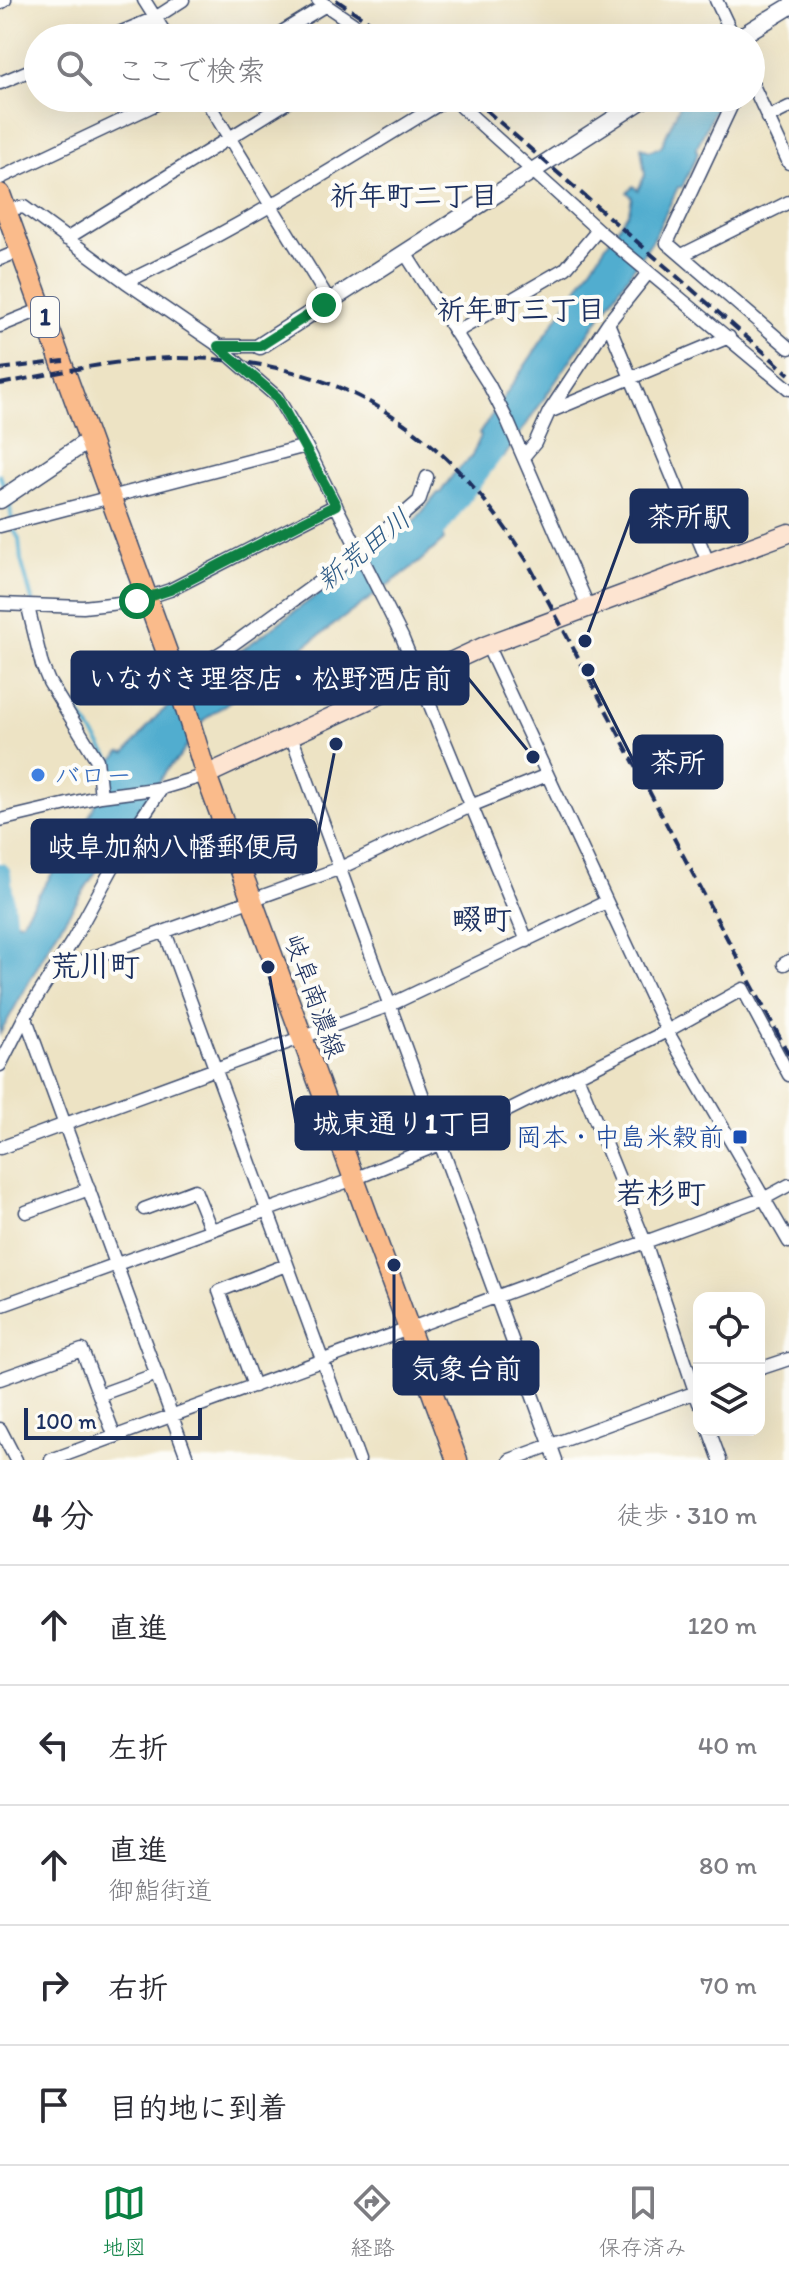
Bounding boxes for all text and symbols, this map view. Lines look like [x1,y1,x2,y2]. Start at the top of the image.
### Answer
search box [24,24,765,112]
icon: search [52,46,96,90]
text: ここで検索 [116,52,266,89]
district label: 祈年町二丁目 [330,178,498,212]
route end [306,287,342,323]
district label: 祈年町三丁目 [437,292,605,326]
road number: 1 [31,297,59,337]
callout: 茶所駅 [631,490,747,542]
text: 茶所駅 [647,499,731,533]
water label: 新荒田川 [309,501,417,597]
route start [119,583,155,619]
callout: いながき理容店・松野酒店前 [72,652,468,704]
text: いながき理容店・松野酒店前 [88,661,452,695]
callout: 茶所 [634,736,722,788]
text: 茶所 [650,745,706,779]
place label: バロー [54,759,132,791]
marker: バロー [29,766,47,784]
callout: 岐阜加納八幡郵便局 [32,820,316,872]
text: 岐阜加納八幡郵便局 [48,829,300,863]
district label: 畷町 [452,900,512,937]
street label: 岐阜南濃線 [278,929,352,1063]
district label: 荒川町 [50,947,140,984]
callout: 城東通り1丁目 [296,1097,509,1149]
text: 城東通り1丁目 [313,1106,494,1140]
place label: 岡本・中島米穀前 [516,1121,724,1153]
marker: 岡本・中島米穀前 [731,1128,749,1146]
district label: 若杉町 [616,1174,706,1211]
map controls [693,1292,765,1436]
button: locate [693,1292,765,1364]
callout: 気象台前 [394,1342,538,1394]
text: 気象台前 [410,1351,522,1385]
button: layers [693,1364,765,1436]
scale bar [24,1404,202,1440]
text: 100 m [36,1408,97,1435]
text: 4 分 [32,1495,94,1536]
text: 徒歩 · 310 m [617,1499,757,1531]
icon: ahead [32,1603,76,1647]
text: 直進 [108,1609,168,1646]
text: 120 m [688,1609,757,1641]
icon: left [32,1723,76,1767]
text: 左折 [108,1729,168,1766]
text: 40 m [698,1729,757,1761]
text: 直進 [108,1831,168,1868]
icon: ahead [32,1843,76,1887]
text: 80 m [699,1849,757,1881]
text: 御鮨街道 [108,1874,212,1906]
icon: right [32,1963,76,2007]
text: 右折 [108,1969,168,2006]
text: 70 m [700,1969,757,2001]
icon: arrive [32,2083,76,2127]
text: 目的地に到着 [108,2089,288,2126]
tab: 地図 [102,2181,146,2261]
tab: 経路 [350,2181,395,2261]
tab: 保存済み [599,2181,687,2261]

